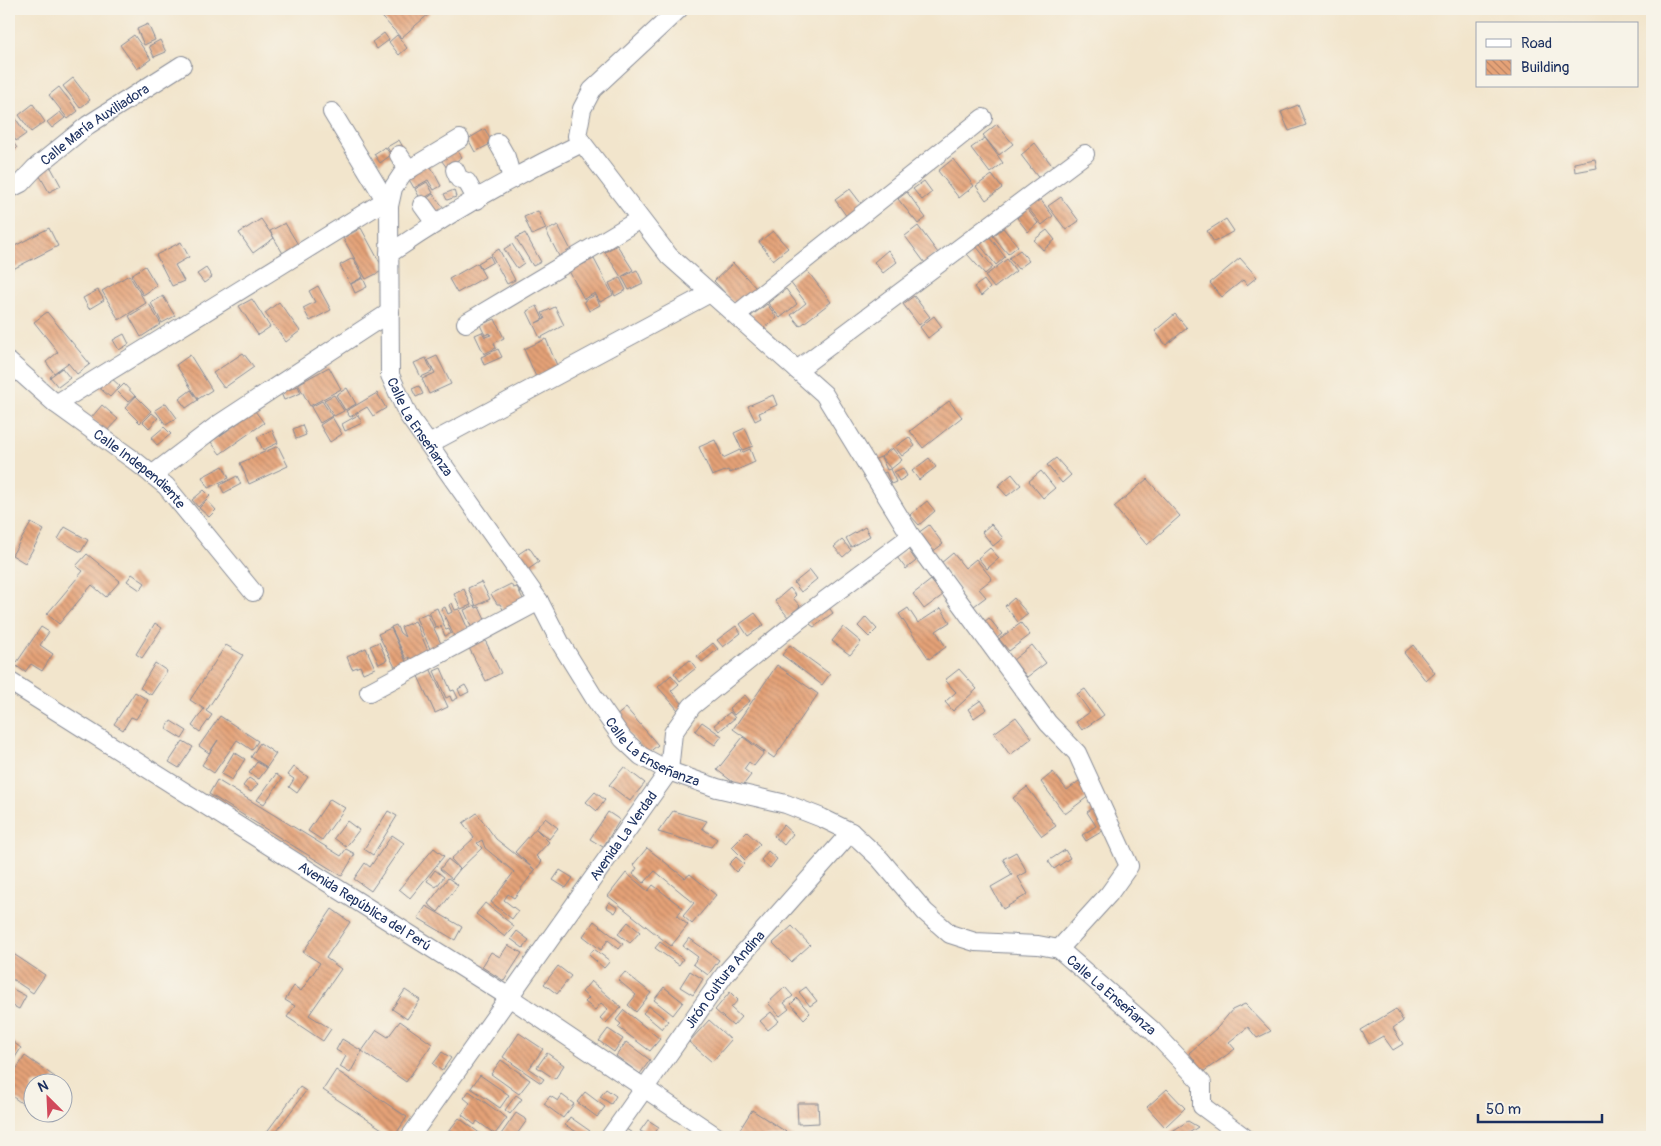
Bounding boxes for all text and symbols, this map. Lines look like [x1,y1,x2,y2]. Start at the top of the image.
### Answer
legend [1476,22,1638,88]
text: Road [1521,34,1552,53]
text: Building [1521,58,1569,77]
street label: Calle María Auxiliadora [37,80,152,169]
street label: Calle La Enseñanza [384,375,457,479]
street label: Calle Independiente [90,425,189,512]
street label: Calle La Enseñanza [602,714,702,790]
street label: Avenida La Verdad [586,788,661,884]
street label: Avenida República del Perú [295,858,434,954]
street label: Jirón Cultura Andina [681,927,768,1032]
street label: Calle La Enseñanza [1063,951,1160,1038]
north arrow [22,1074,72,1124]
text: N [35,1077,51,1096]
scale bar [1478,1091,1602,1123]
text: 50 m [1486,1100,1521,1119]

